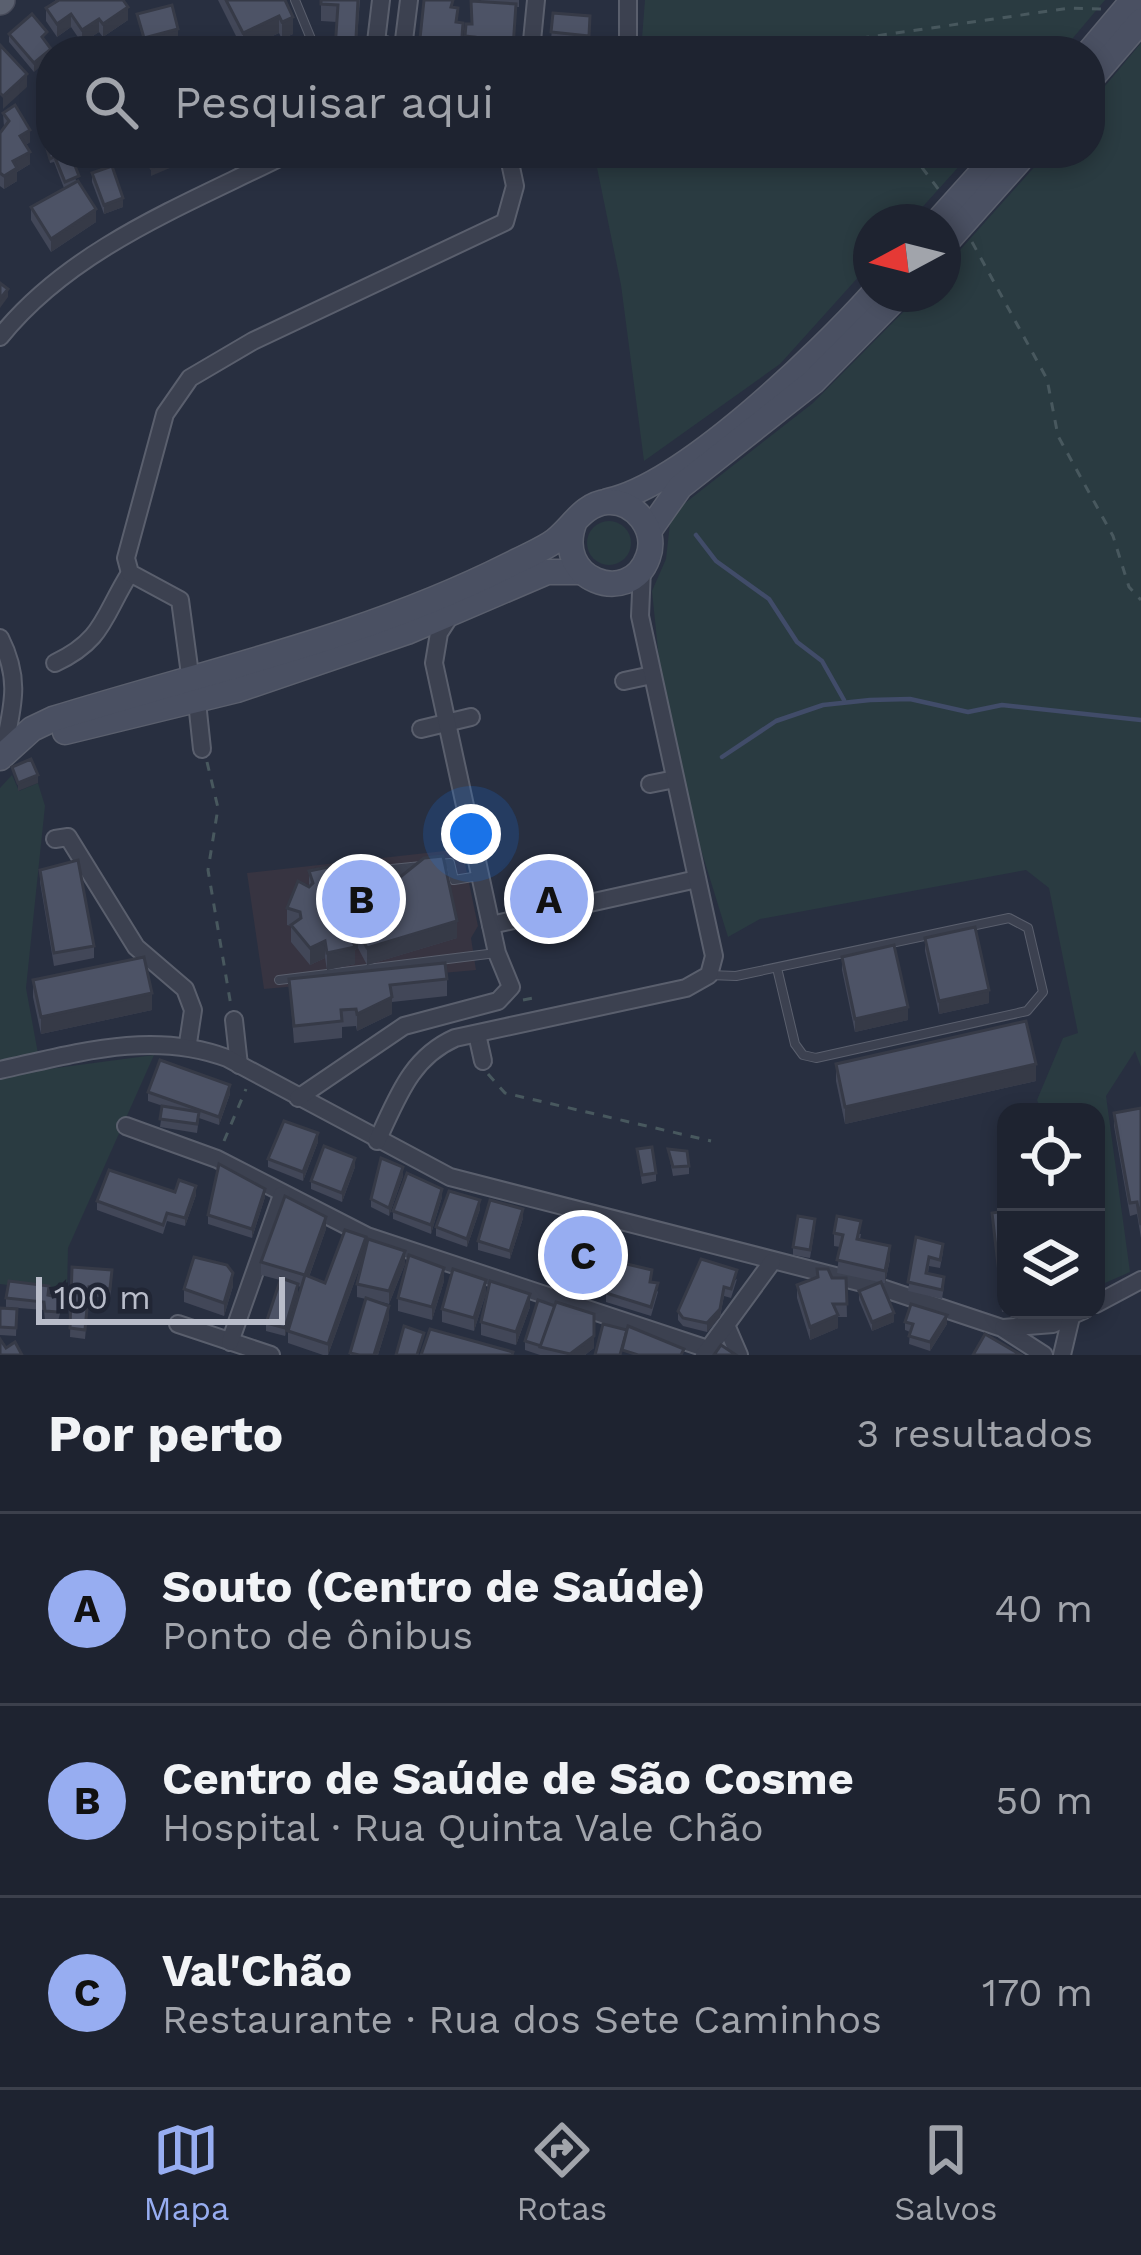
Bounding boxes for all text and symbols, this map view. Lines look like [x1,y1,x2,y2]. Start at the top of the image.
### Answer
search box [36,36,1105,168]
icon: search [78,69,144,135]
text: Pesquisar aqui [174,76,494,129]
north arrow [853,204,961,312]
your location [441,804,501,864]
pin: B [322,854,400,944]
pin: A [510,854,588,944]
map controls [997,1103,1105,1319]
button: locate [997,1103,1105,1211]
pin: C [544,1210,622,1300]
button: layers [997,1211,1105,1319]
scale bar [36,1271,285,1324]
text: 100 m [54,1278,151,1317]
text: Por perto [48,1404,283,1463]
text: 3 resultados [857,1411,1093,1456]
text: Souto (Centro de Saúde) [162,1560,706,1613]
text: A [74,1586,100,1631]
text: 40 m [994,1586,1093,1631]
text: Ponto de ônibus [162,1613,473,1658]
text: Centro de Saúde de São Cosme [162,1752,854,1805]
text: B [74,1778,100,1823]
text: 50 m [996,1778,1093,1823]
text: Hospital · Rua Quinta Vale Chão [162,1805,764,1850]
text: Val'Chão [162,1944,352,1997]
text: C [74,1970,100,2015]
text: 170 m [982,1970,1093,2015]
text: Restaurante · Rua dos Sete Caminhos [162,1997,882,2042]
tab: Mapa [143,2117,230,2228]
tab: Rotas [516,2117,607,2228]
tab: Salvos [894,2117,998,2228]

